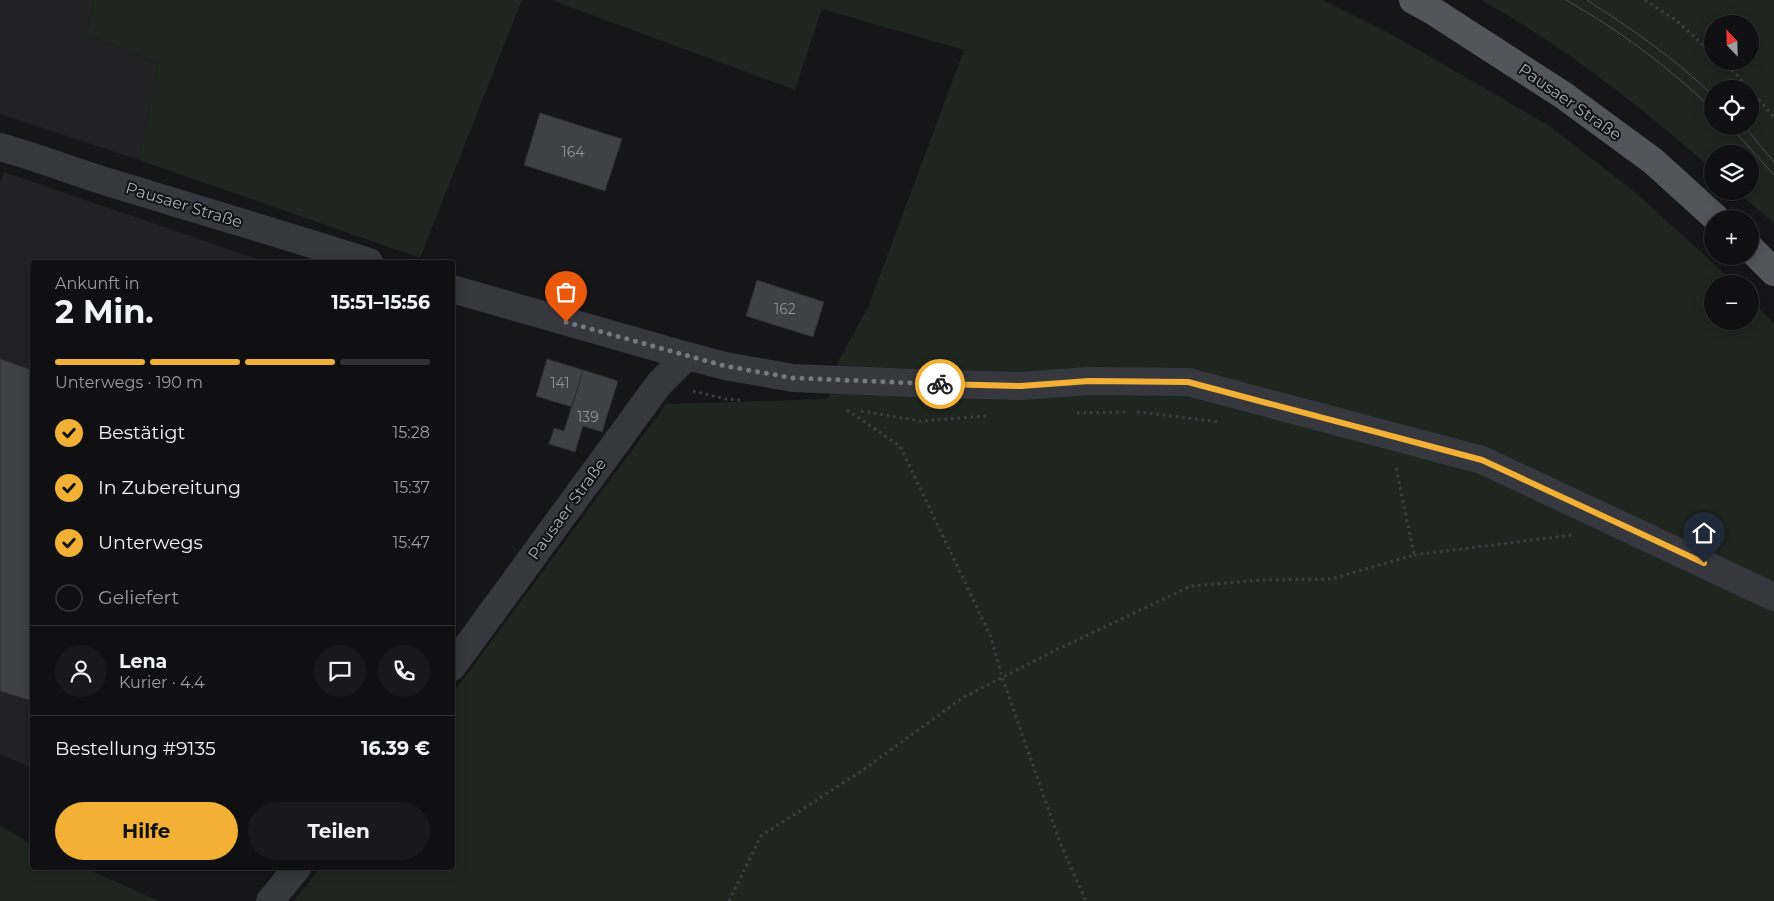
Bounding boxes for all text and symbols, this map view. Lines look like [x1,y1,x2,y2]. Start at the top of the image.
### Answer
north arrow [1704,15,1759,70]
map controls [1704,15,1759,330]
street label: Pausaer Straße [1515,60,1625,144]
button: locate [1704,80,1759,135]
house number: 164 [562,143,585,161]
button: layers [1704,145,1759,200]
street label: Pausaer Straße [123,178,245,232]
button: + [1704,210,1759,265]
pin [545,271,587,322]
text: Ankunft in [55,274,140,293]
button: − [1704,275,1759,330]
icon: bag [552,278,580,306]
text: 15:51–15:56 [331,291,430,314]
text: 2 Min. [55,292,154,331]
house number: 162 [774,300,796,318]
courier [915,359,965,409]
icon: bike [926,370,954,398]
text: Unterwegs · 190 m [55,373,203,392]
house number: 141 [550,374,570,392]
house number: 139 [577,408,599,426]
icon: check [55,419,83,447]
text: Bestätigt [98,421,185,444]
text: 15:28 [392,423,430,442]
street label: Pausaer Straße [524,455,610,563]
icon: check [55,474,83,502]
text: In Zubereitung [98,476,241,499]
text: 15:37 [394,478,430,497]
pin [1683,512,1725,563]
icon: home [1690,519,1718,547]
icon: check [55,529,83,557]
text: Unterwegs [98,531,203,554]
text: 15:47 [393,533,430,552]
text: Geliefert [98,586,179,609]
button: person [55,645,107,697]
button: chat [314,645,366,697]
button: phone [378,645,430,697]
text: Lena [119,650,167,673]
text: Kurier · 4.4 [119,673,205,692]
text: Bestellung #9135 [55,737,216,760]
text: 16.39 € [361,737,430,760]
button: Hilfe [55,802,238,860]
button: Teilen [248,802,430,860]

